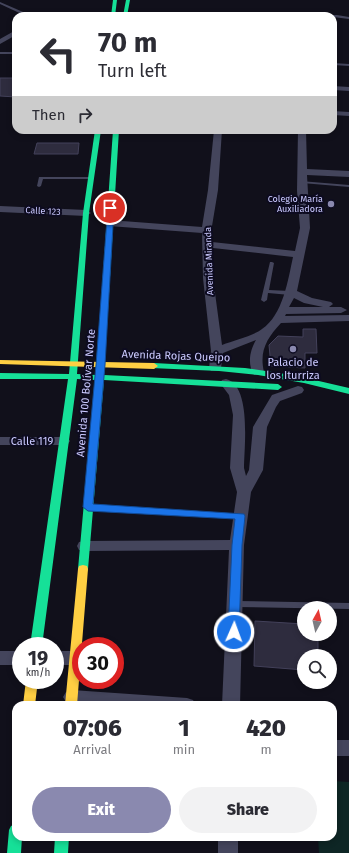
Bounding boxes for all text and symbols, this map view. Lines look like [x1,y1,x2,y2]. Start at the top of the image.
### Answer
text: 70 m [98,26,157,59]
icon: left [32,28,84,80]
text: Turn left [98,60,167,82]
icon: right [74,104,96,126]
text: Then [32,106,66,124]
pin [93,191,127,225]
place label: Colegio María Auxiliadora [268,194,323,214]
icon: arrive [99,197,121,219]
marker: Colegio María Auxiliadora [326,199,336,209]
street label: Calle 123 [25,205,61,217]
street label: Avenida Miranda [203,227,215,295]
street label: Avenida 100 Bolívar Norte [74,328,98,458]
marker: Palacio de los Iturriza [288,344,298,354]
street label: Avenida Rojas Queipo [121,348,231,364]
place label: Palacio de los Iturriza [266,356,320,382]
street label: Calle 119 [11,435,53,448]
north arrow [297,601,337,641]
map controls [297,601,337,689]
position arrow [213,611,255,653]
speed limit sign: 30 [72,637,124,689]
text: 19 [28,646,48,670]
button: search [297,649,337,689]
text: km/h [26,667,50,679]
text: 07:06 [63,714,122,742]
text: 1 [178,714,190,742]
text: 420 [246,714,286,742]
text: Arrival [73,742,111,757]
text: min [173,742,195,757]
text: m [260,742,272,757]
button: Exit [32,787,171,833]
button: Share [179,787,317,833]

